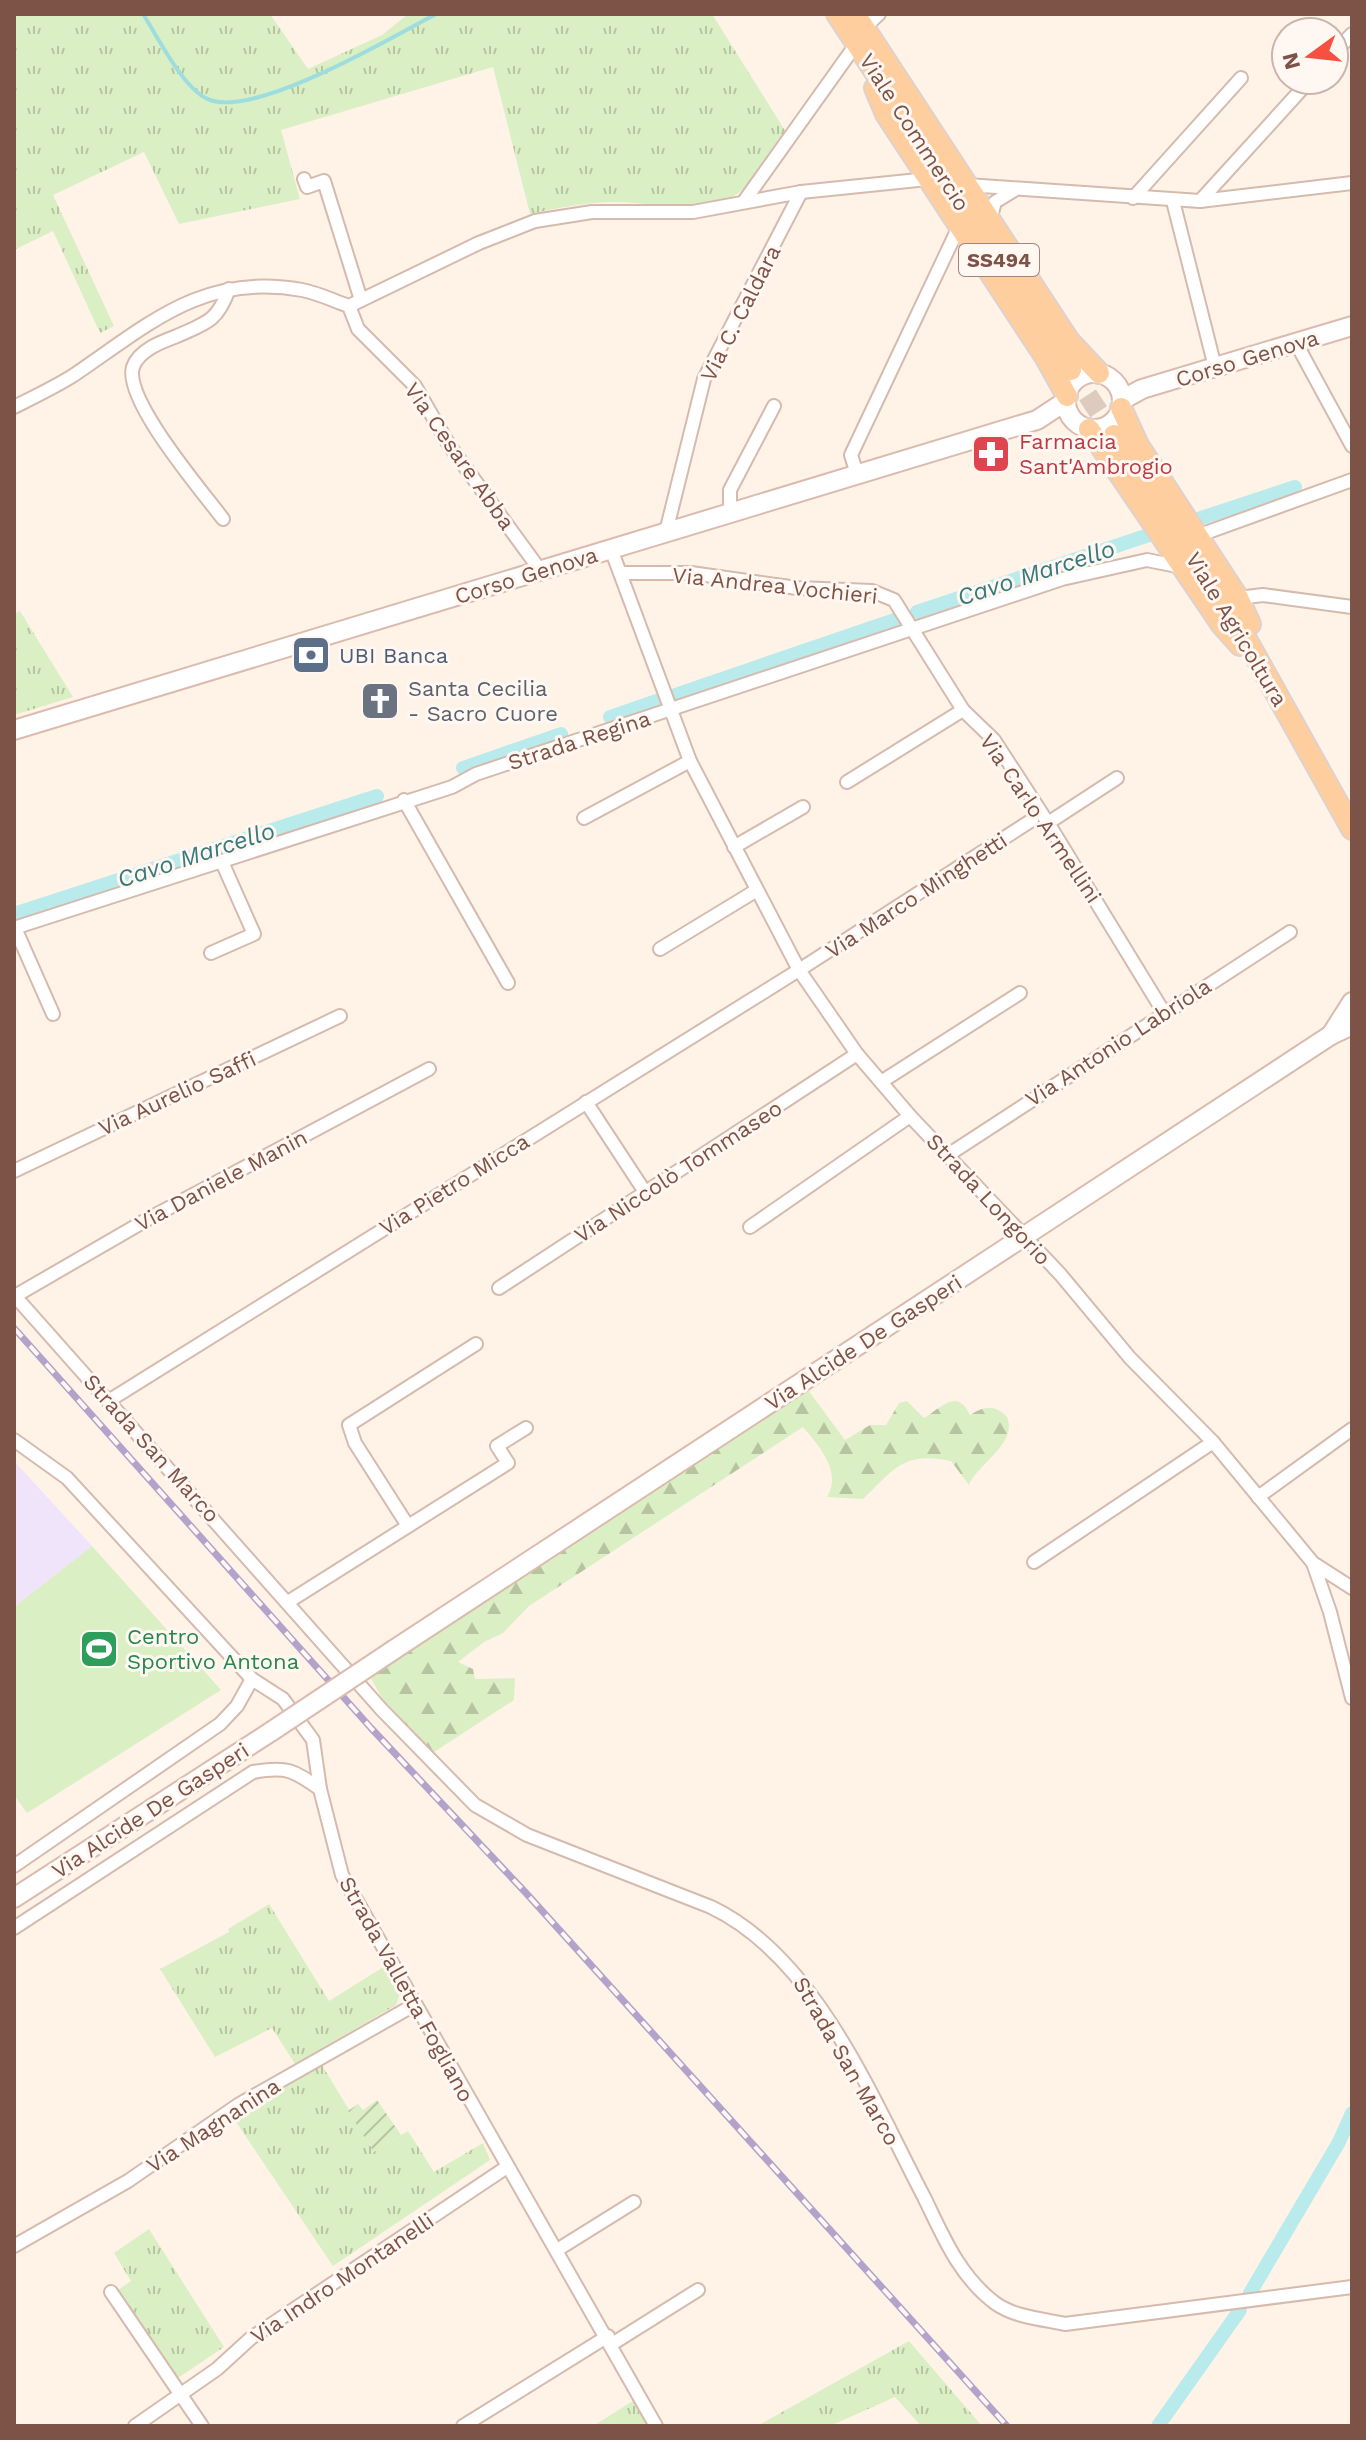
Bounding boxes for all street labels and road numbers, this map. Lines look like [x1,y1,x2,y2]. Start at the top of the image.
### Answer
street label: Viale Commercio [854,49,975,216]
street label: Via C. Caldara [695,241,786,385]
road number: SS494 [959,244,1039,276]
street label: Corso Genova [1173,325,1322,392]
street label: Via Cesare Abba [399,378,520,535]
street label: Corso Genova [452,542,601,609]
street label: Viale Agricoltura [1181,548,1292,711]
street label: Via Andrea Vochieri [671,562,879,609]
street label: Strada Regina [505,706,654,775]
street label: Via Carlo Armellini [975,729,1106,908]
street label: Via Marco Minghetti [821,827,1012,963]
street label: Via Antonio Labriola [1021,973,1216,1112]
street label: Via Aurelio Saffi [95,1046,260,1141]
street label: Via Niccolò Tommaseo [570,1095,787,1248]
street label: Via Daniele Manin [131,1125,312,1236]
street label: Via Pietro Micca [375,1128,534,1240]
street label: Strada Longorio [921,1129,1056,1270]
street label: Via Alcide De Gasperi [760,1269,966,1415]
street label: Strada San Marco [79,1369,225,1527]
street label: Via Alcide De Gasperi [47,1737,253,1883]
street label: Strada Valletta Fogliano [334,1872,479,2106]
street label: Strada San Marco [788,1973,905,2150]
street label: Via Magnanina [142,2073,285,2178]
street label: Via Indro Montanelli [246,2208,439,2349]

